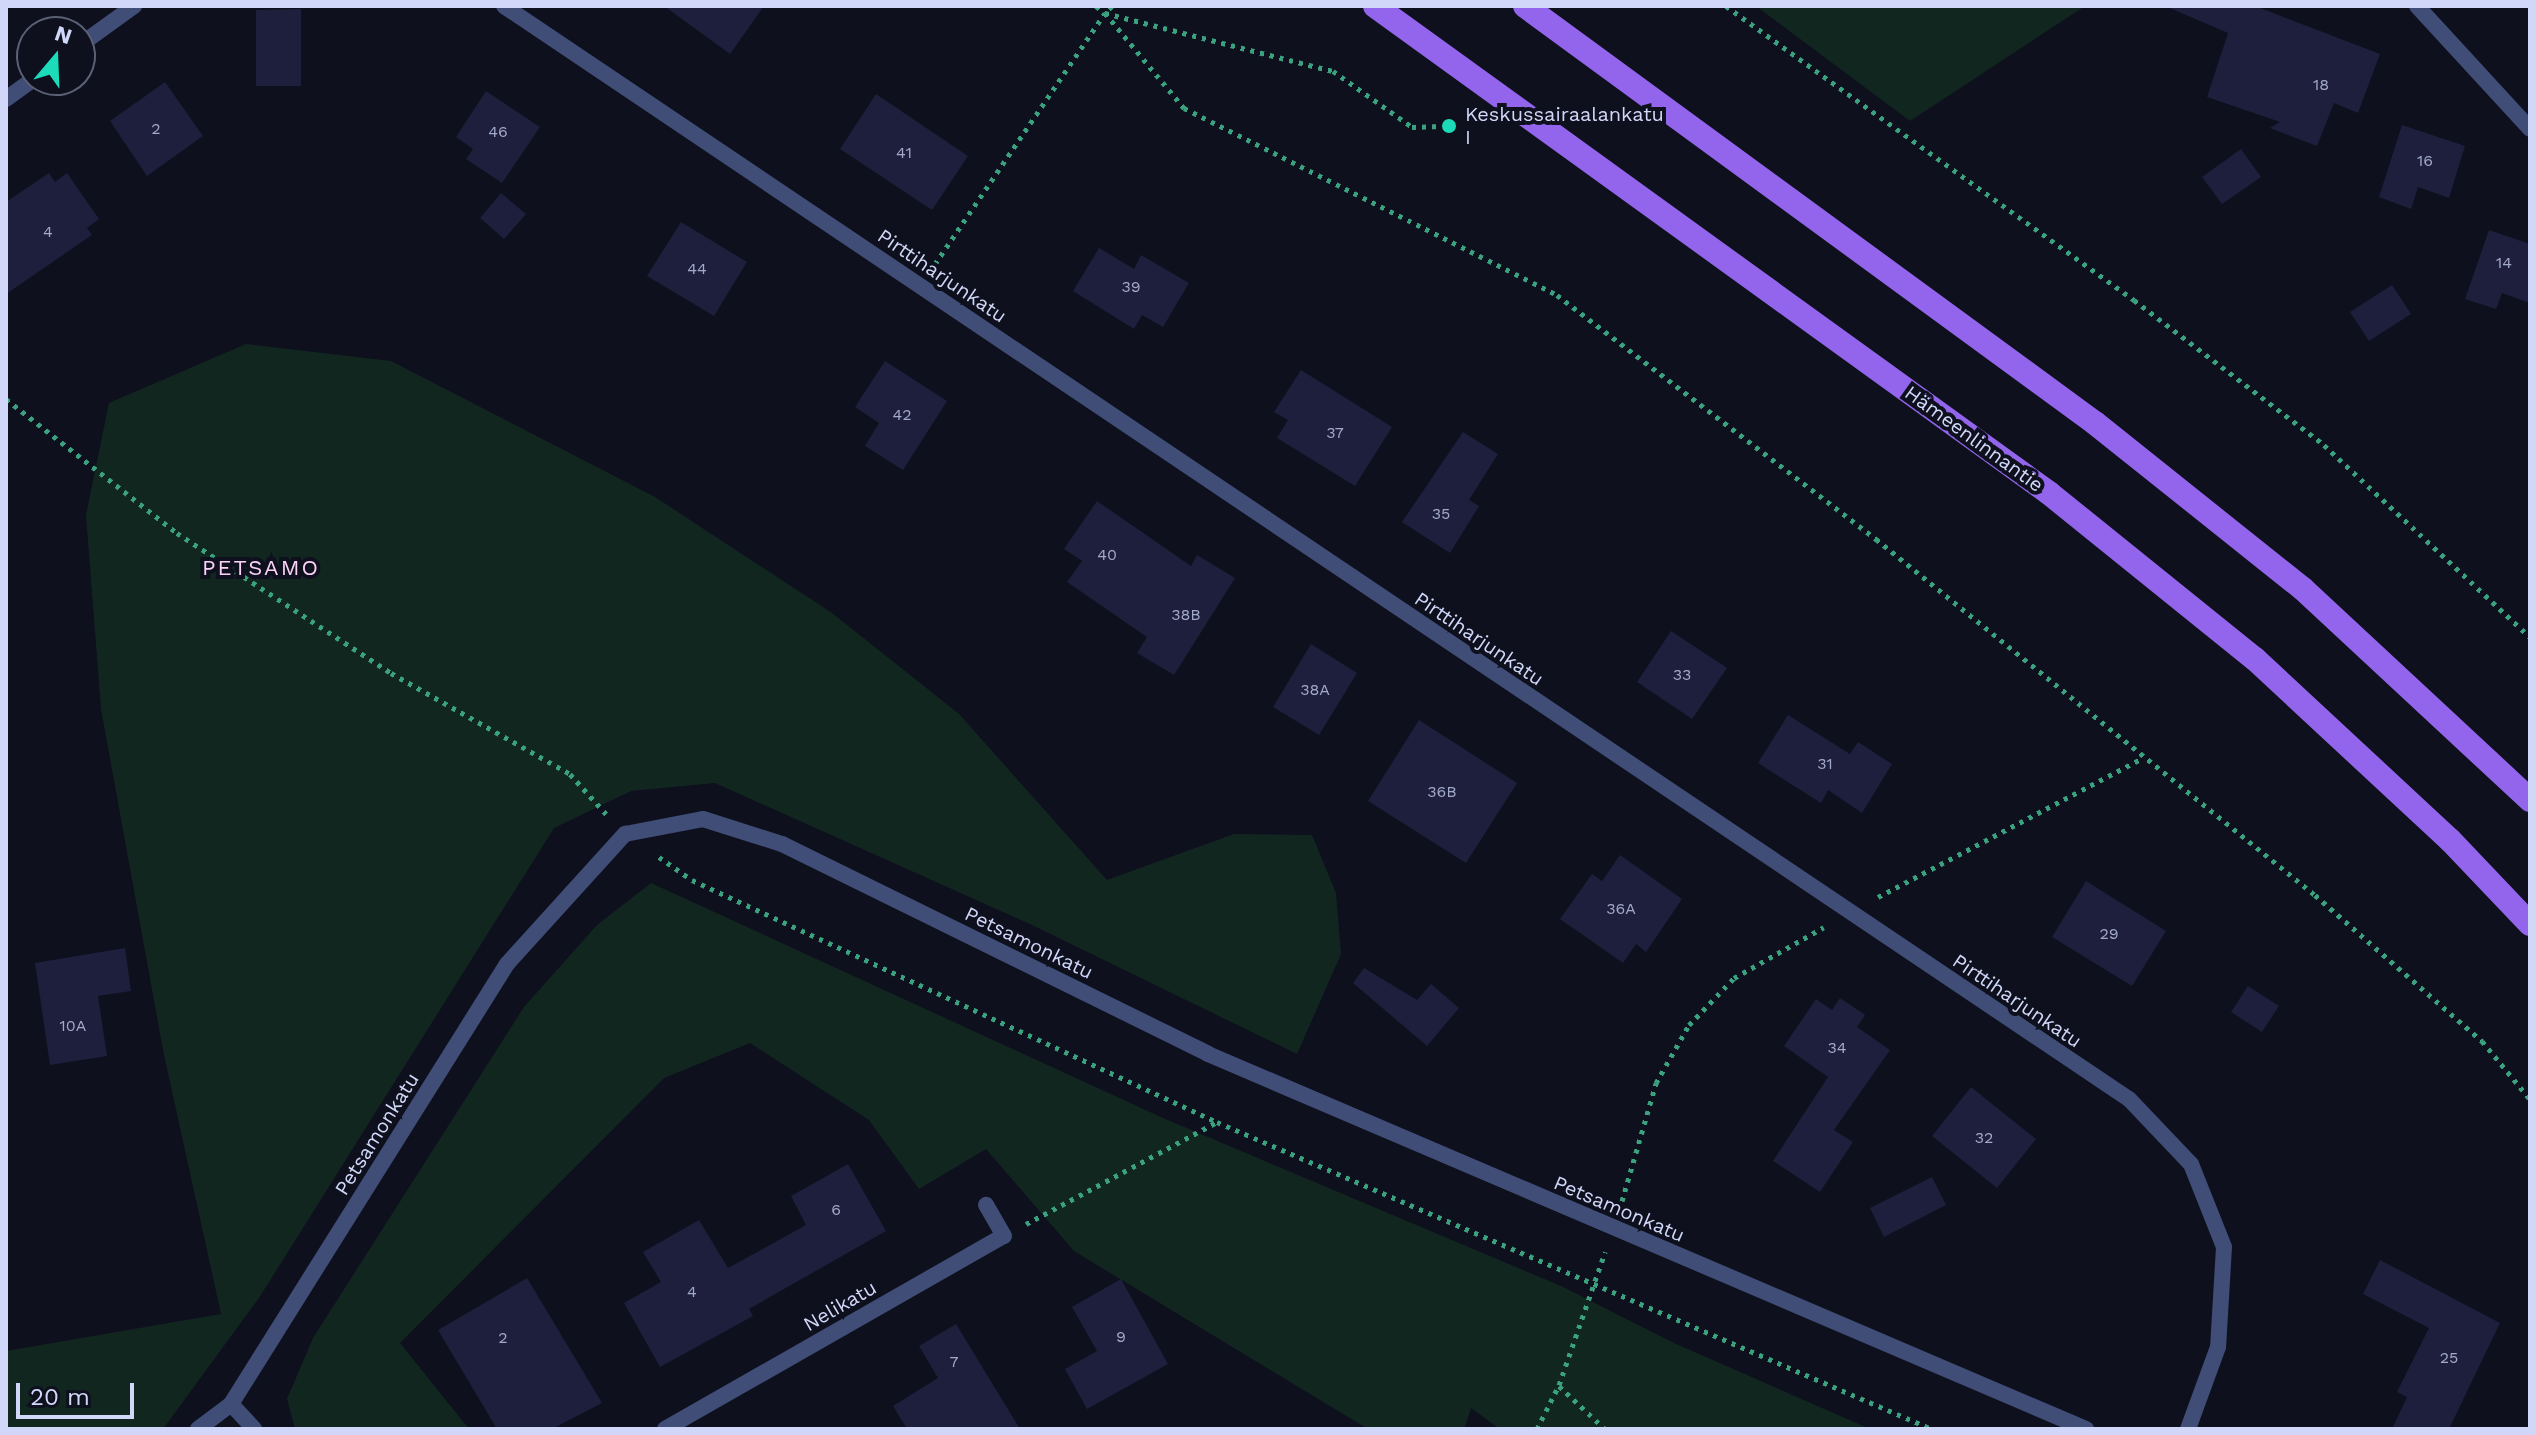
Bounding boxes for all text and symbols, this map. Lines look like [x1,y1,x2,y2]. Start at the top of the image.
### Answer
north arrow [16,16,96,96]
text: N [52,20,75,49]
house number: 18 [2313,75,2329,95]
place label: Keskussairaalankatu I [1465,102,1664,149]
marker: Keskussairaalankatu I [1440,117,1458,135]
house number: 2 [151,119,161,139]
house number: 46 [488,122,508,142]
house number: 41 [896,143,912,163]
house number: 16 [2417,151,2433,171]
house number: 4 [43,222,53,242]
street label: Pirttiharjunkatu [873,224,1011,328]
house number: 14 [2496,253,2512,273]
house number: 44 [687,259,707,279]
house number: 39 [1121,277,1141,297]
street label: Hämeenlinnantie [1900,381,2048,497]
house number: 42 [892,405,912,425]
house number: 37 [1326,423,1344,443]
house number: 35 [1432,504,1450,524]
house number: 40 [1097,545,1117,565]
district label: PETSAMO [202,555,320,581]
street label: Pirttiharjunkatu [1410,587,1548,691]
house number: 38B [1171,605,1201,625]
house number: 33 [1673,665,1691,685]
house number: 38A [1300,680,1330,700]
house number: 31 [1817,754,1833,774]
house number: 36B [1427,782,1457,802]
house number: 36A [1606,899,1636,919]
street label: Petsamonkatu [961,902,1097,984]
house number: 29 [2099,924,2119,944]
street label: Pirttiharjunkatu [1948,949,2086,1053]
house number: 10A [60,1016,86,1036]
house number: 34 [1827,1038,1847,1058]
street label: Petsamonkatu [330,1068,424,1200]
house number: 32 [1975,1128,1993,1148]
street label: Petsamonkatu [1550,1171,1688,1247]
house number: 6 [831,1200,841,1220]
street label: Nelikatu [799,1276,881,1336]
house number: 4 [687,1282,697,1302]
house number: 9 [1116,1327,1126,1347]
house number: 2 [498,1328,508,1348]
house number: 25 [2440,1348,2458,1368]
house number: 7 [950,1352,958,1372]
scale bar [20,1367,138,1417]
text: 20 m [30,1383,90,1411]

